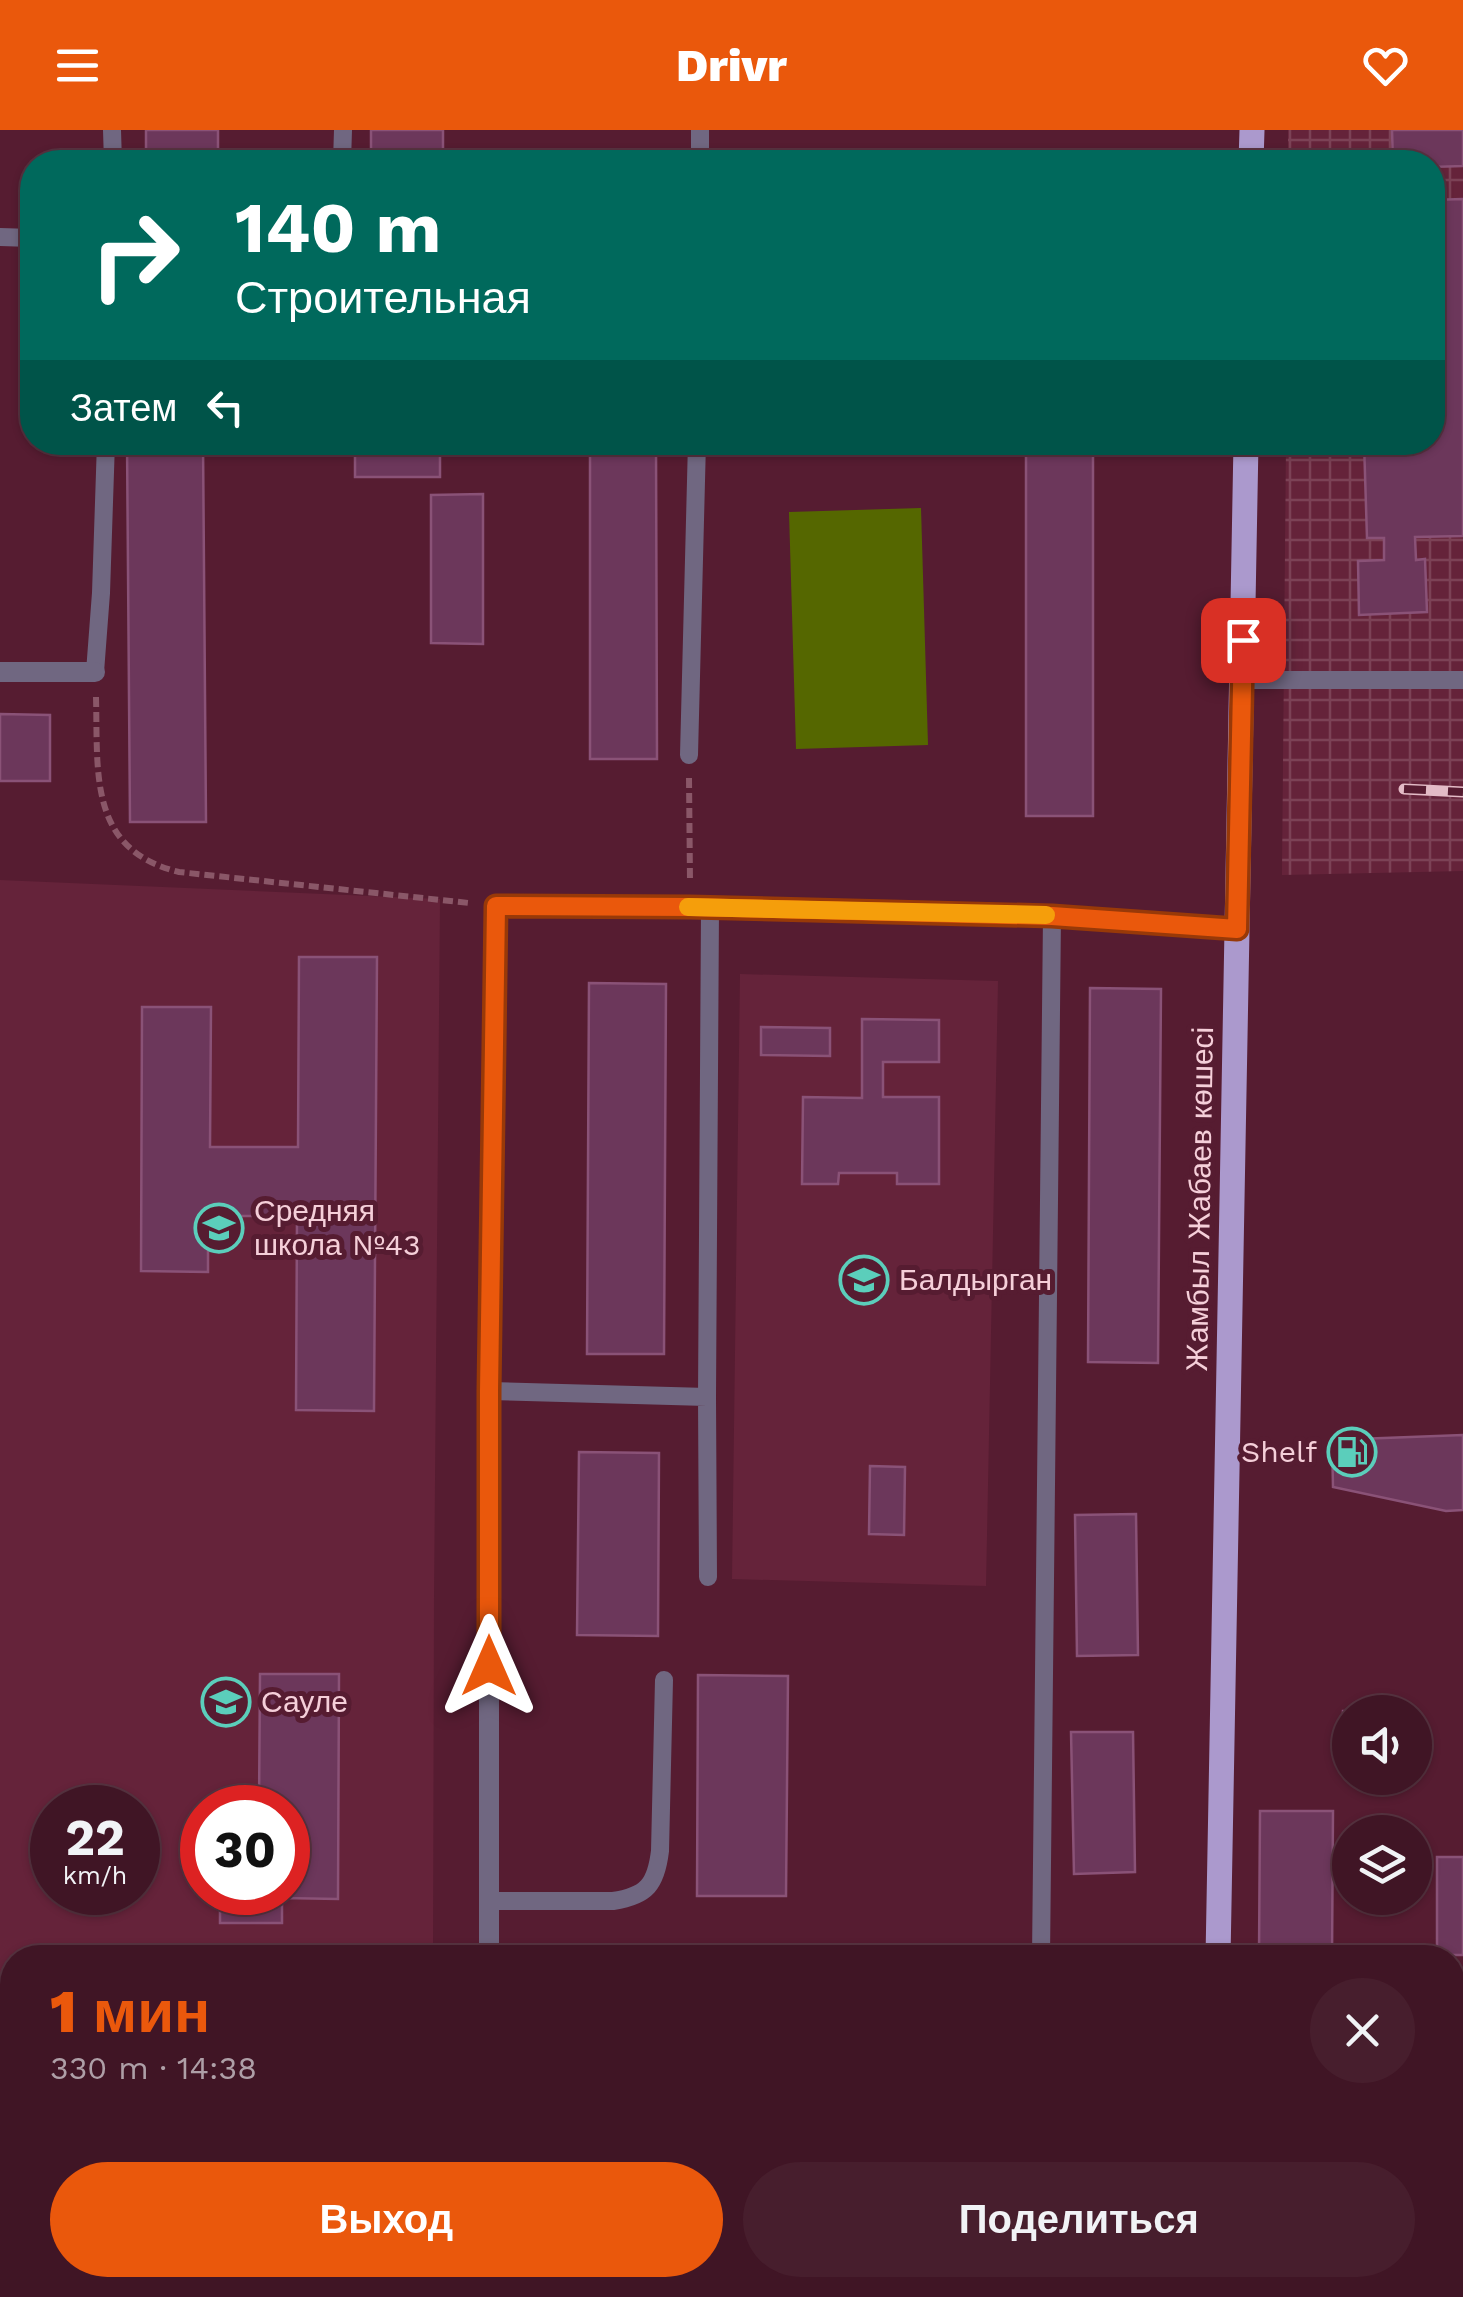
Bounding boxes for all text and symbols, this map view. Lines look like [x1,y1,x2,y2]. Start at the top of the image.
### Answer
icon: menu [50,38,105,93]
icon: heart [1358,38,1413,93]
text: Drivr [676,39,787,92]
text: 140 m [235,187,441,269]
icon: right [70,190,200,320]
text: Строительная [235,271,531,324]
icon: left [198,380,253,435]
text: Затем [70,386,178,430]
pin [1201,598,1286,683]
icon: arrive [1216,613,1271,668]
street label: Жамбыл Жабаев көшесі [1179,1026,1220,1372]
place label: Средняя школа №43 [254,1193,421,1262]
school or university icon: Средняя школа №43 [193,1202,245,1254]
school or university icon: Балдырган [838,1254,890,1306]
place label: Балдырган [899,1262,1052,1297]
fuel station icon: Shelf [1326,1426,1378,1478]
place label: Shelf [1241,1434,1317,1469]
position arrow [437,1614,541,1718]
school or university icon: Сауле [200,1676,252,1728]
place label: Сауле [261,1684,348,1719]
map controls [1332,1695,1432,1915]
button: sound [1332,1695,1432,1795]
speed limit sign: 30 [180,1785,310,1915]
text: 22 [65,1808,125,1867]
button: layers [1332,1815,1432,1915]
text: km/h [63,1861,127,1890]
text: 1 мин [50,1976,210,2047]
button: close [1310,1978,1415,2083]
text: 330 m · 14:38 [50,2049,257,2087]
button: Выход [50,2162,723,2277]
button: Поделиться [743,2162,1415,2277]

